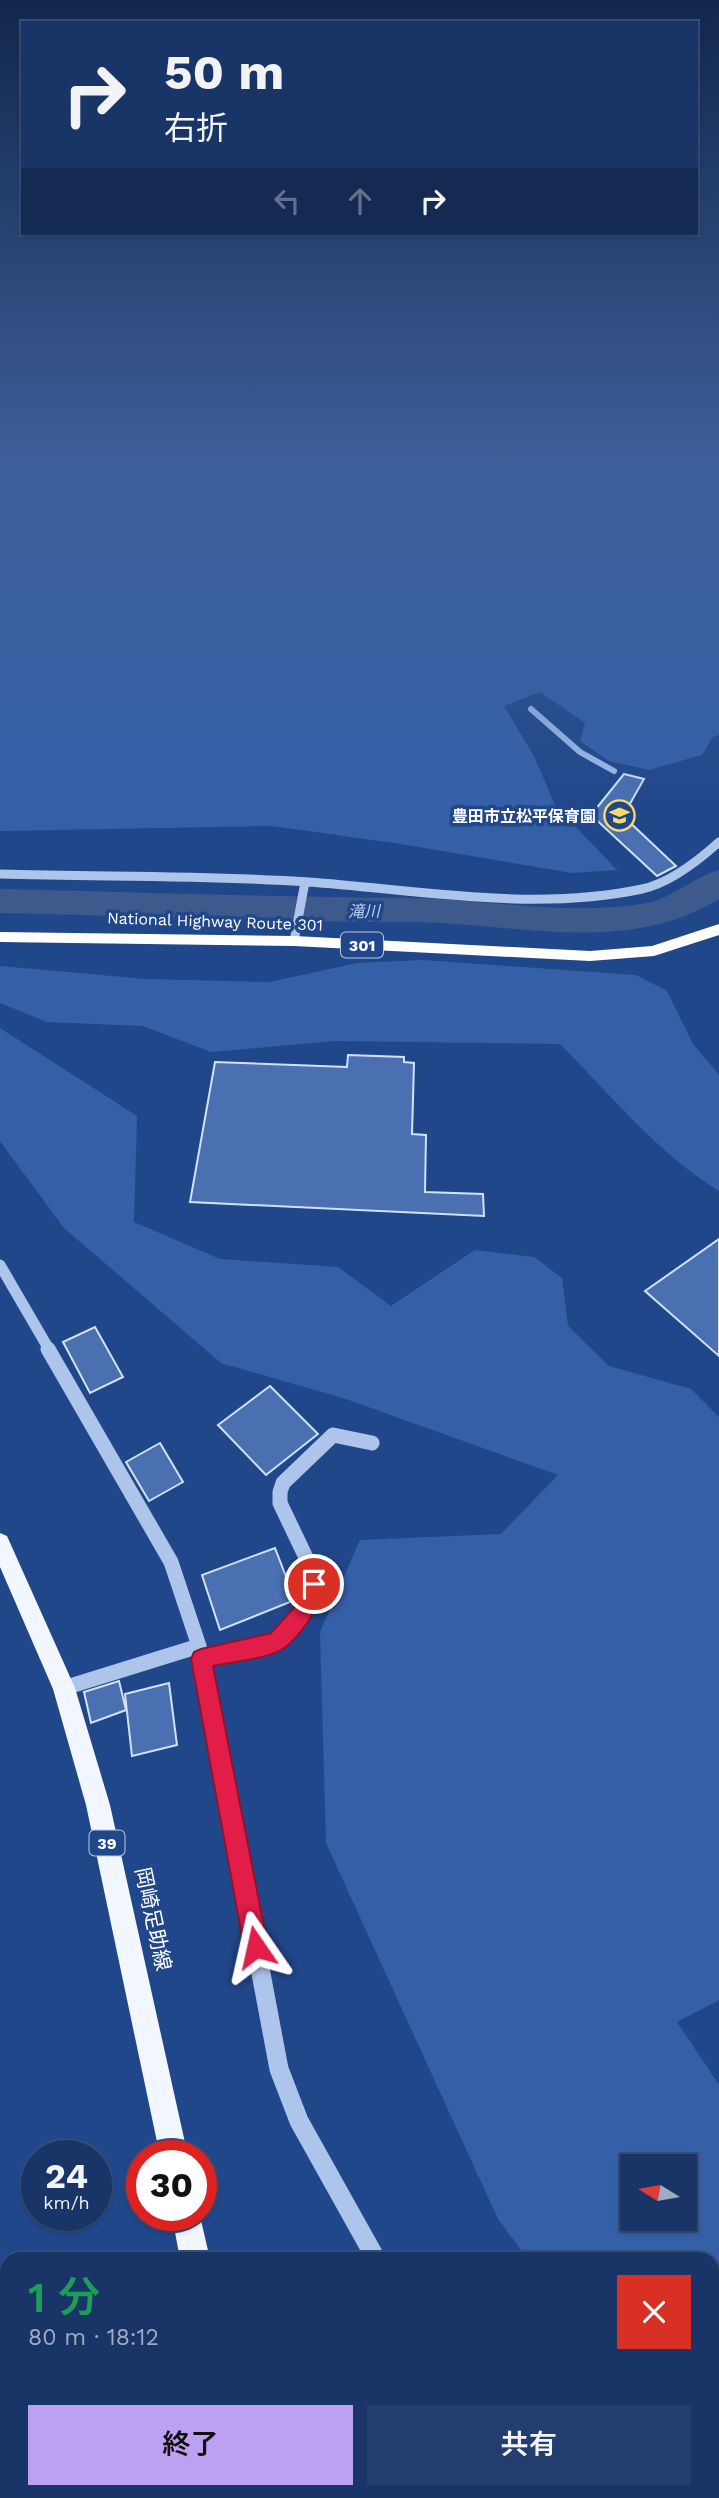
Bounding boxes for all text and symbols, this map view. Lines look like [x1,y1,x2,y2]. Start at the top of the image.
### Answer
text: 50 m [164,43,284,101]
icon: right [49,49,140,140]
text: 右折 [164,109,228,147]
icon: left [268,182,306,220]
icon: ahead [341,182,379,220]
icon: right [414,182,452,220]
school or university icon: 豊田市立松平保育園 [602,799,636,833]
place label: 豊田市立松平保育園 [452,807,596,826]
water label: 滝川 [348,902,382,921]
street label: National Highway Route 301 [107,908,323,935]
road number: 301 [341,932,383,958]
pin [284,1554,344,1614]
icon: arrive [295,1565,333,1603]
road number: 39 [90,1830,124,1856]
street label: 岡崎足助線 [130,1865,177,1973]
position arrow [219,1910,293,1984]
speed limit sign: 30 [126,2140,217,2231]
north arrow [620,2154,696,2231]
map controls [620,2154,697,2231]
text: 24 [45,2155,88,2197]
text: km/h [43,2192,90,2213]
text: 1 分 [28,2273,100,2322]
button: close [617,2275,691,2349]
text: 80 m · 18:12 [28,2324,159,2351]
button: 終了 [28,2405,353,2485]
button: 共有 [367,2405,691,2485]

